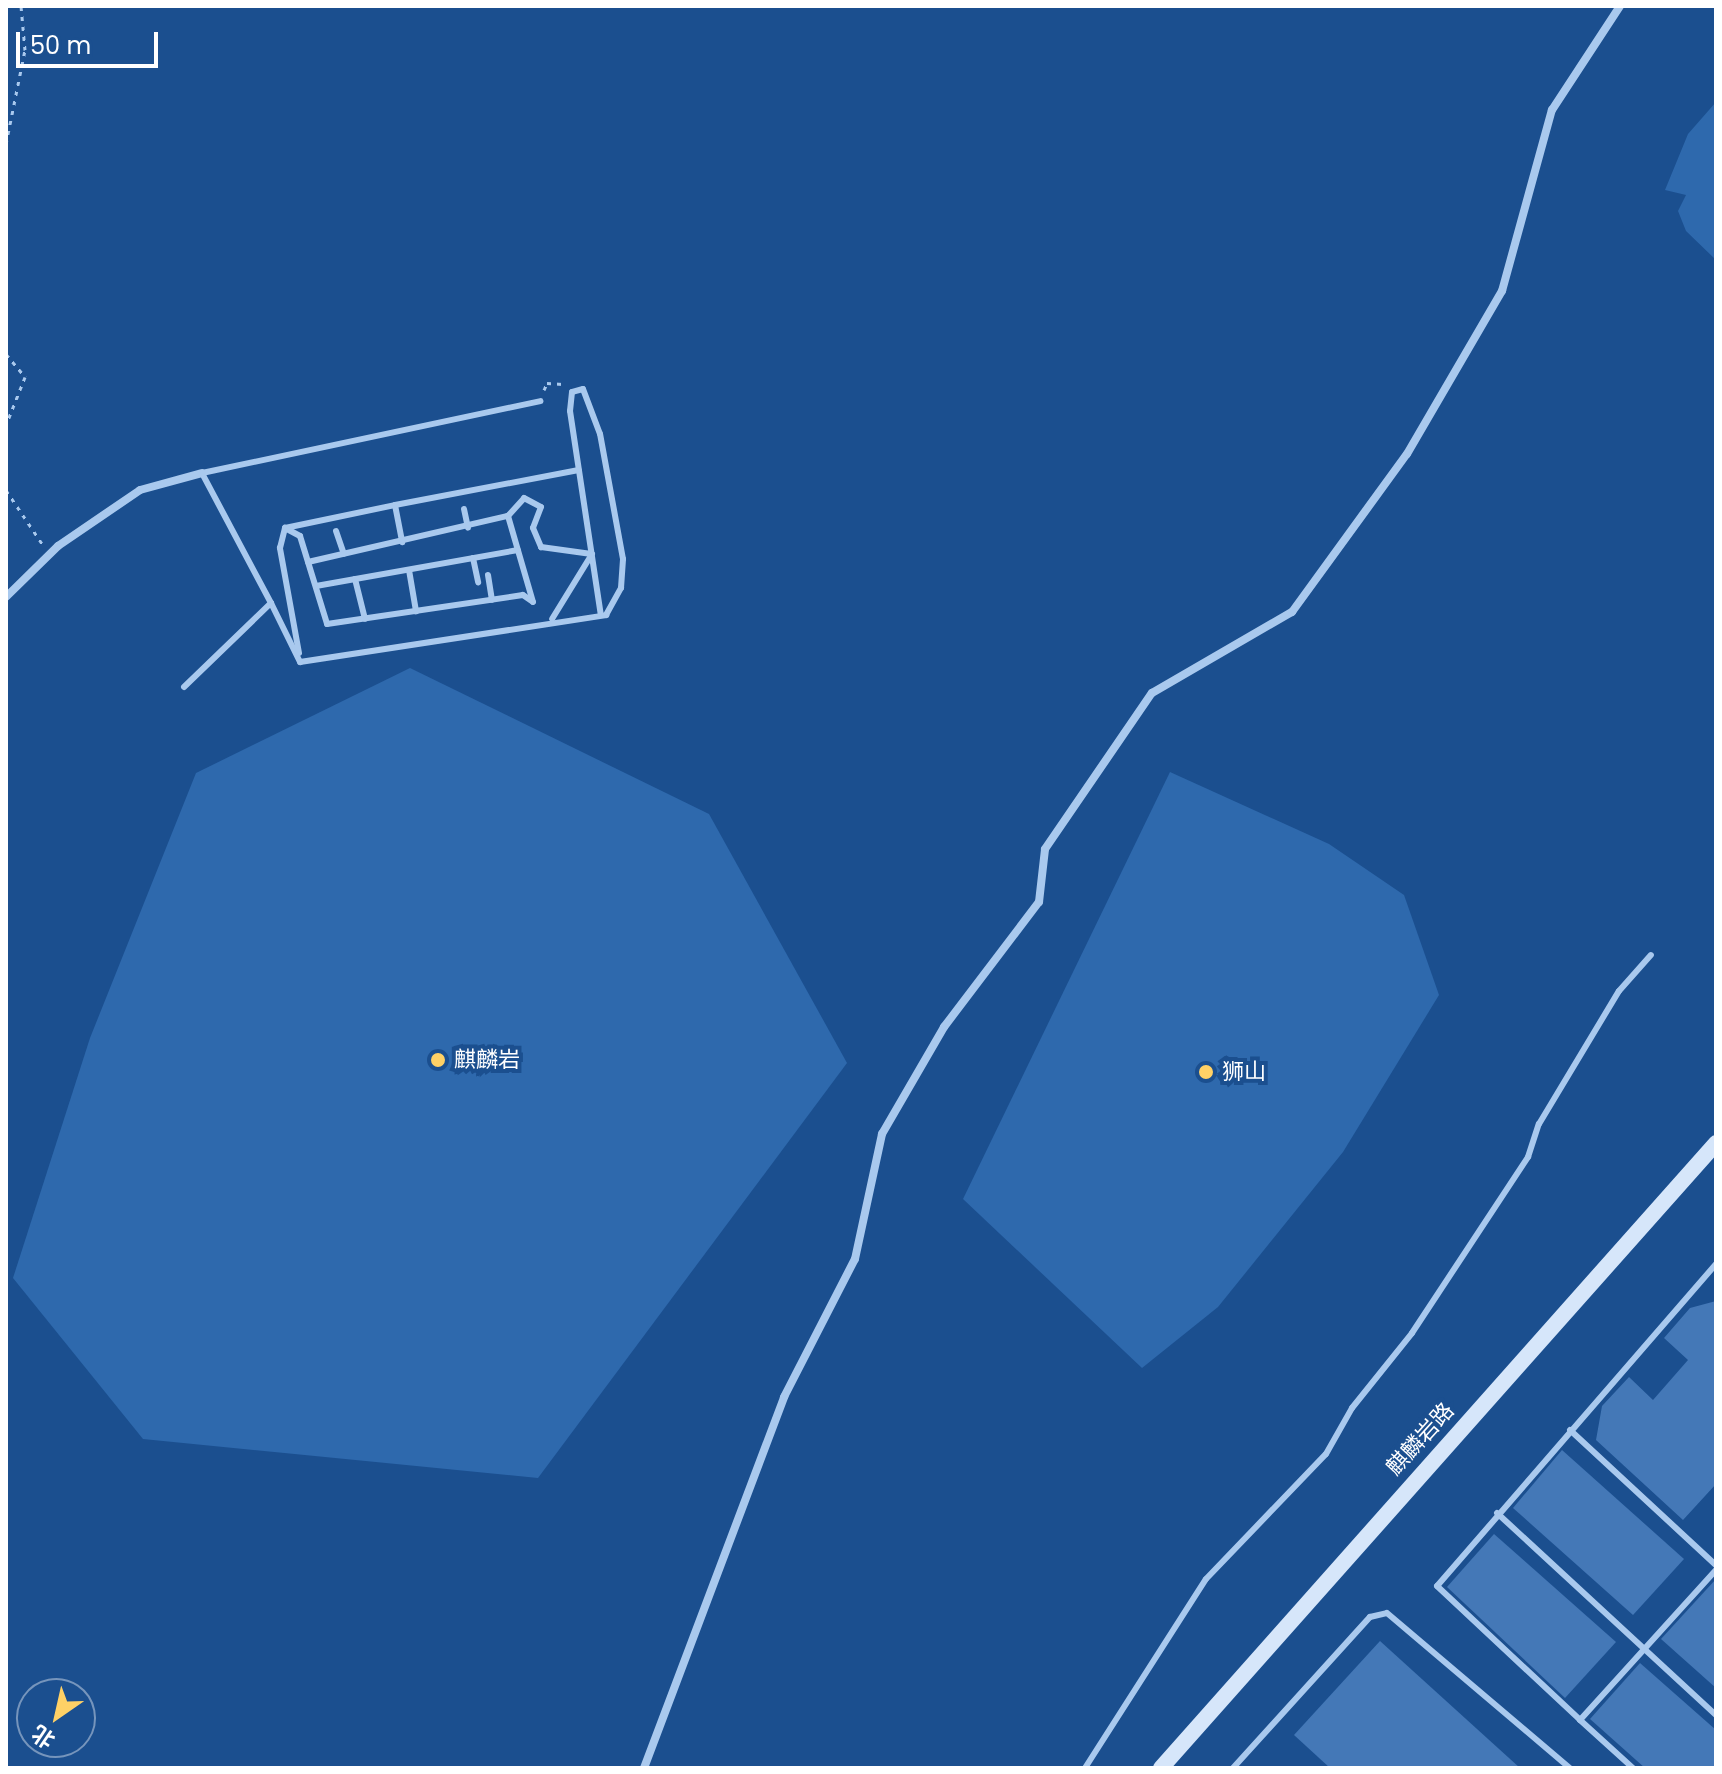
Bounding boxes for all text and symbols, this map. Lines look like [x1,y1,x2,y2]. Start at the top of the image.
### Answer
scale bar [20,16,162,66]
text: 50 m [30,29,91,62]
place label: 麒麟岩 [454,1047,520,1073]
marker: 麒麟岩 [429,1051,447,1069]
place label: 狮山 [1222,1059,1266,1085]
marker: 狮山 [1197,1063,1215,1081]
street label: 麒麟岩路 [1381,1397,1459,1481]
north arrow [16,1678,96,1758]
text: 北 [26,1718,61,1756]

